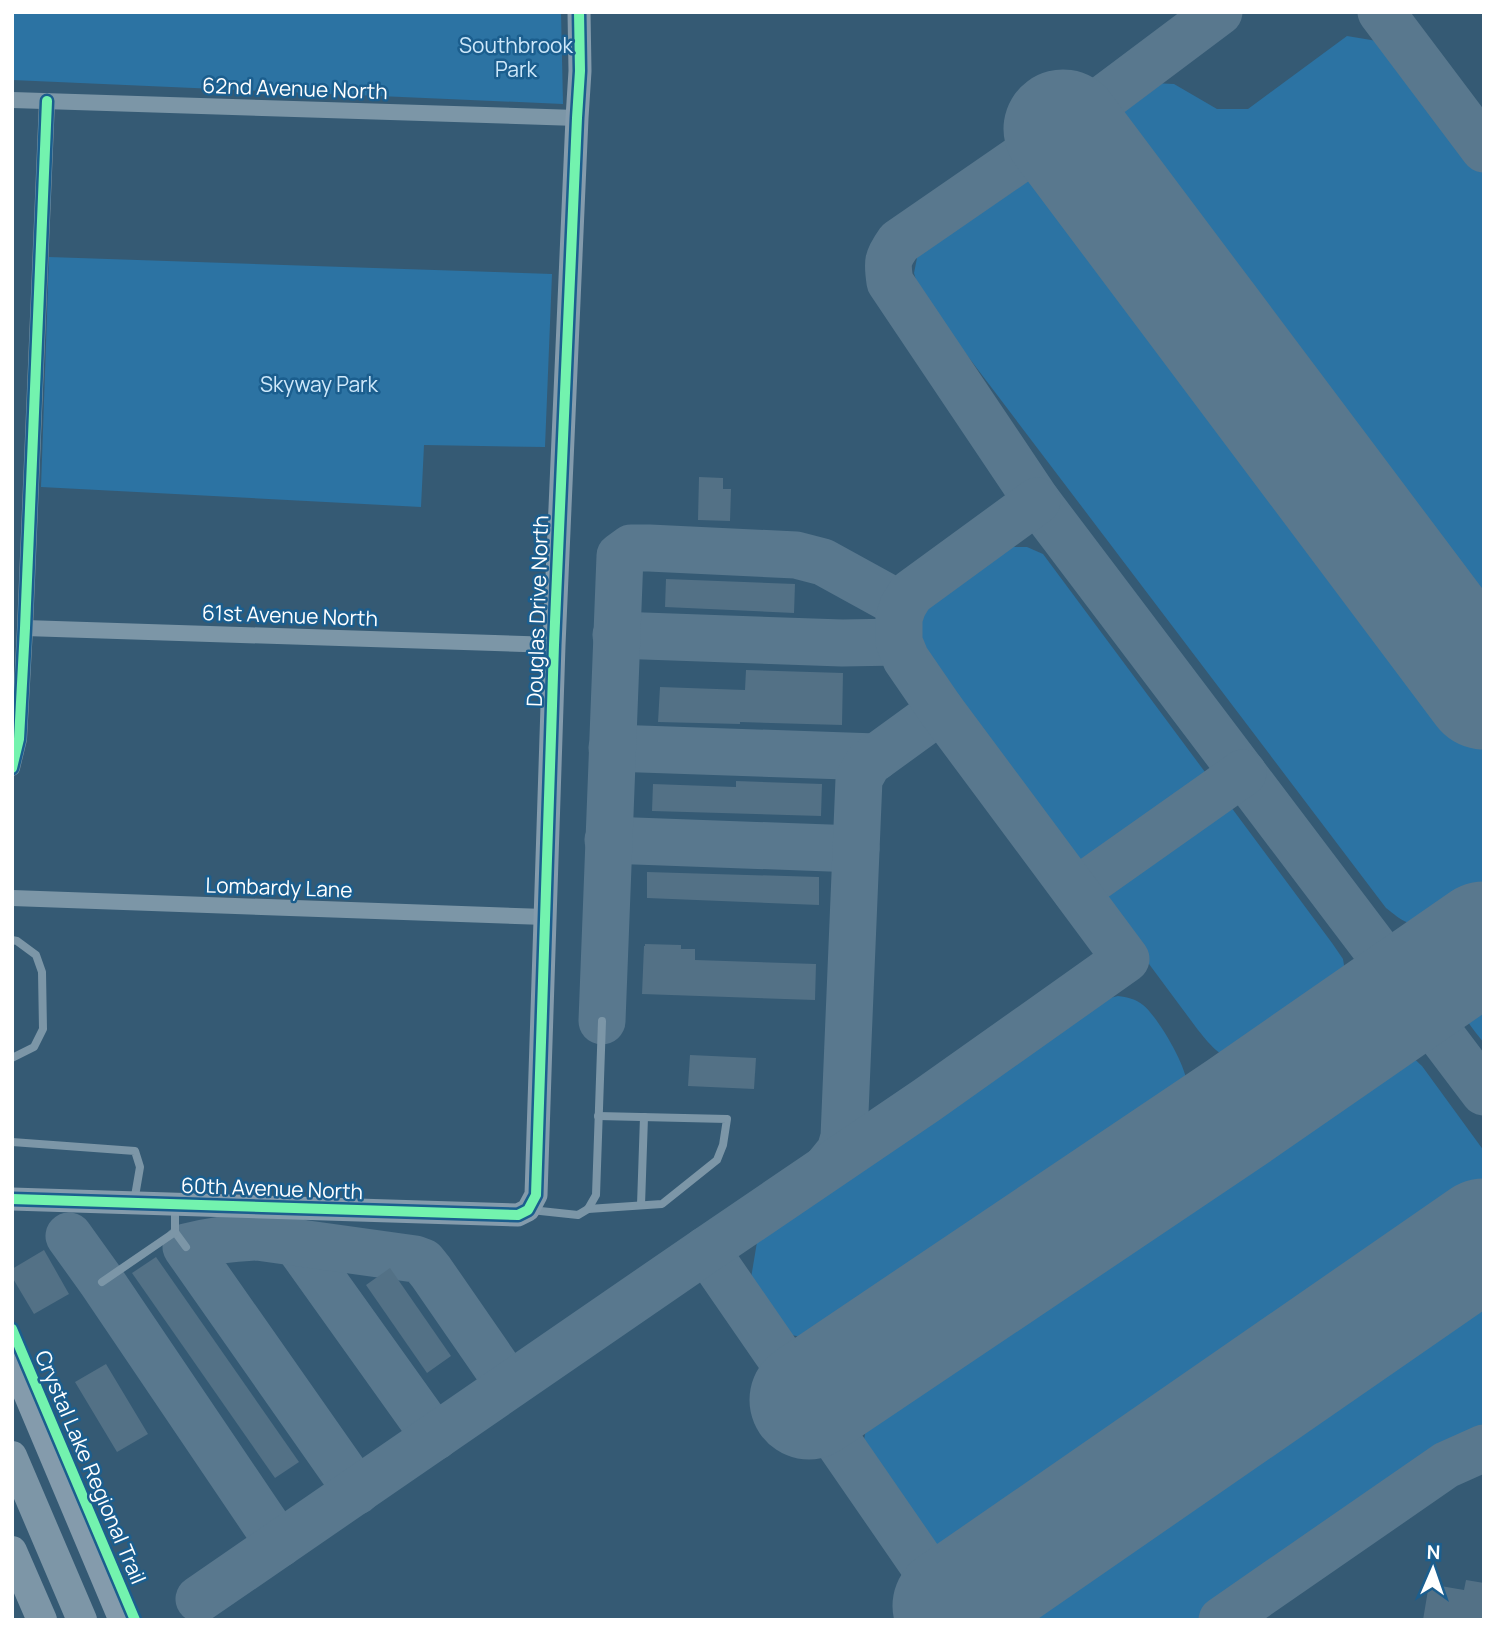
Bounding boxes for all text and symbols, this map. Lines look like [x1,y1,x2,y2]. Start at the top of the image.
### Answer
park label: Southbrook Park [459,31,573,83]
street label: 62nd Avenue North [202,71,388,105]
park label: Skyway Park [260,370,379,398]
street label: Douglas Drive North [520,515,554,707]
street label: 61st Avenue North [202,598,378,632]
street label: Lombardy Lane [205,870,353,904]
street label: 60th Avenue North [180,1171,364,1205]
street label: Crystal Lake Regional Trail [29,1346,153,1588]
north arrow [1398,1534,1468,1604]
text: N [1426,1539,1441,1565]

